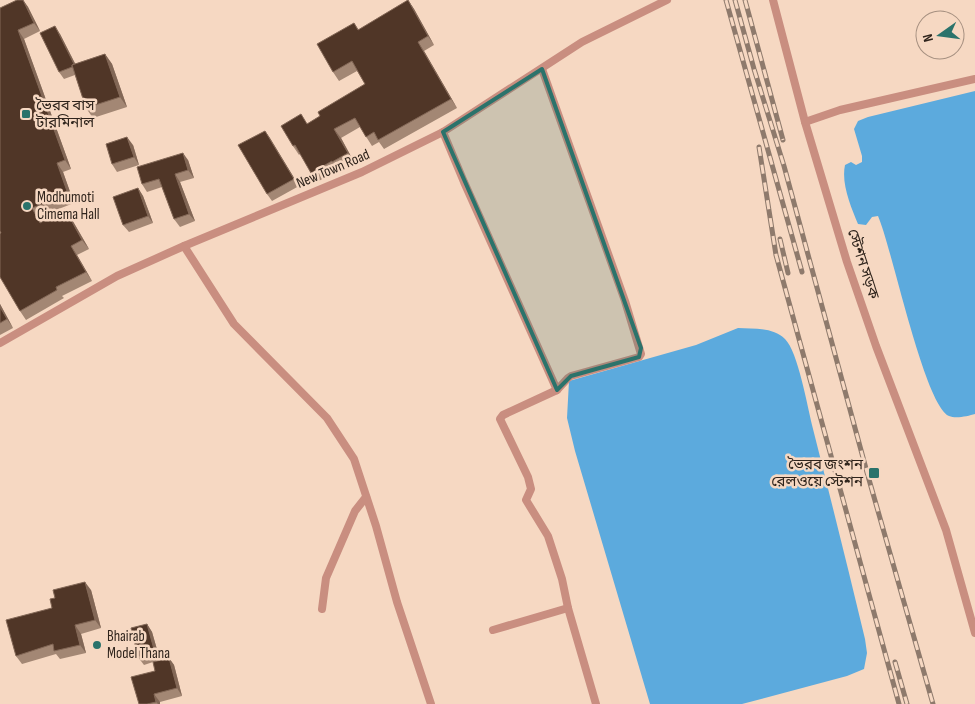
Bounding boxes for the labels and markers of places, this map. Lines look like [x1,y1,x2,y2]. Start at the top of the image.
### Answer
place label: ভৈরব বাস টারমিনাল [35,96,95,132]
marker: ভৈরব বাস টারমিনাল [20,108,32,120]
place label: Modhumoti Cimema Hall [37,188,100,224]
marker: Modhumoti Cimema Hall [21,200,33,212]
place label: ভৈরব জংশন রেলওয়ে স্টেশন [771,455,864,491]
marker: ভৈরব জংশন রেলওয়ে স্টেশন [867,466,881,480]
place label: Bhairab Model Thana [107,627,170,663]
marker: Bhairab Model Thana [91,639,103,651]

